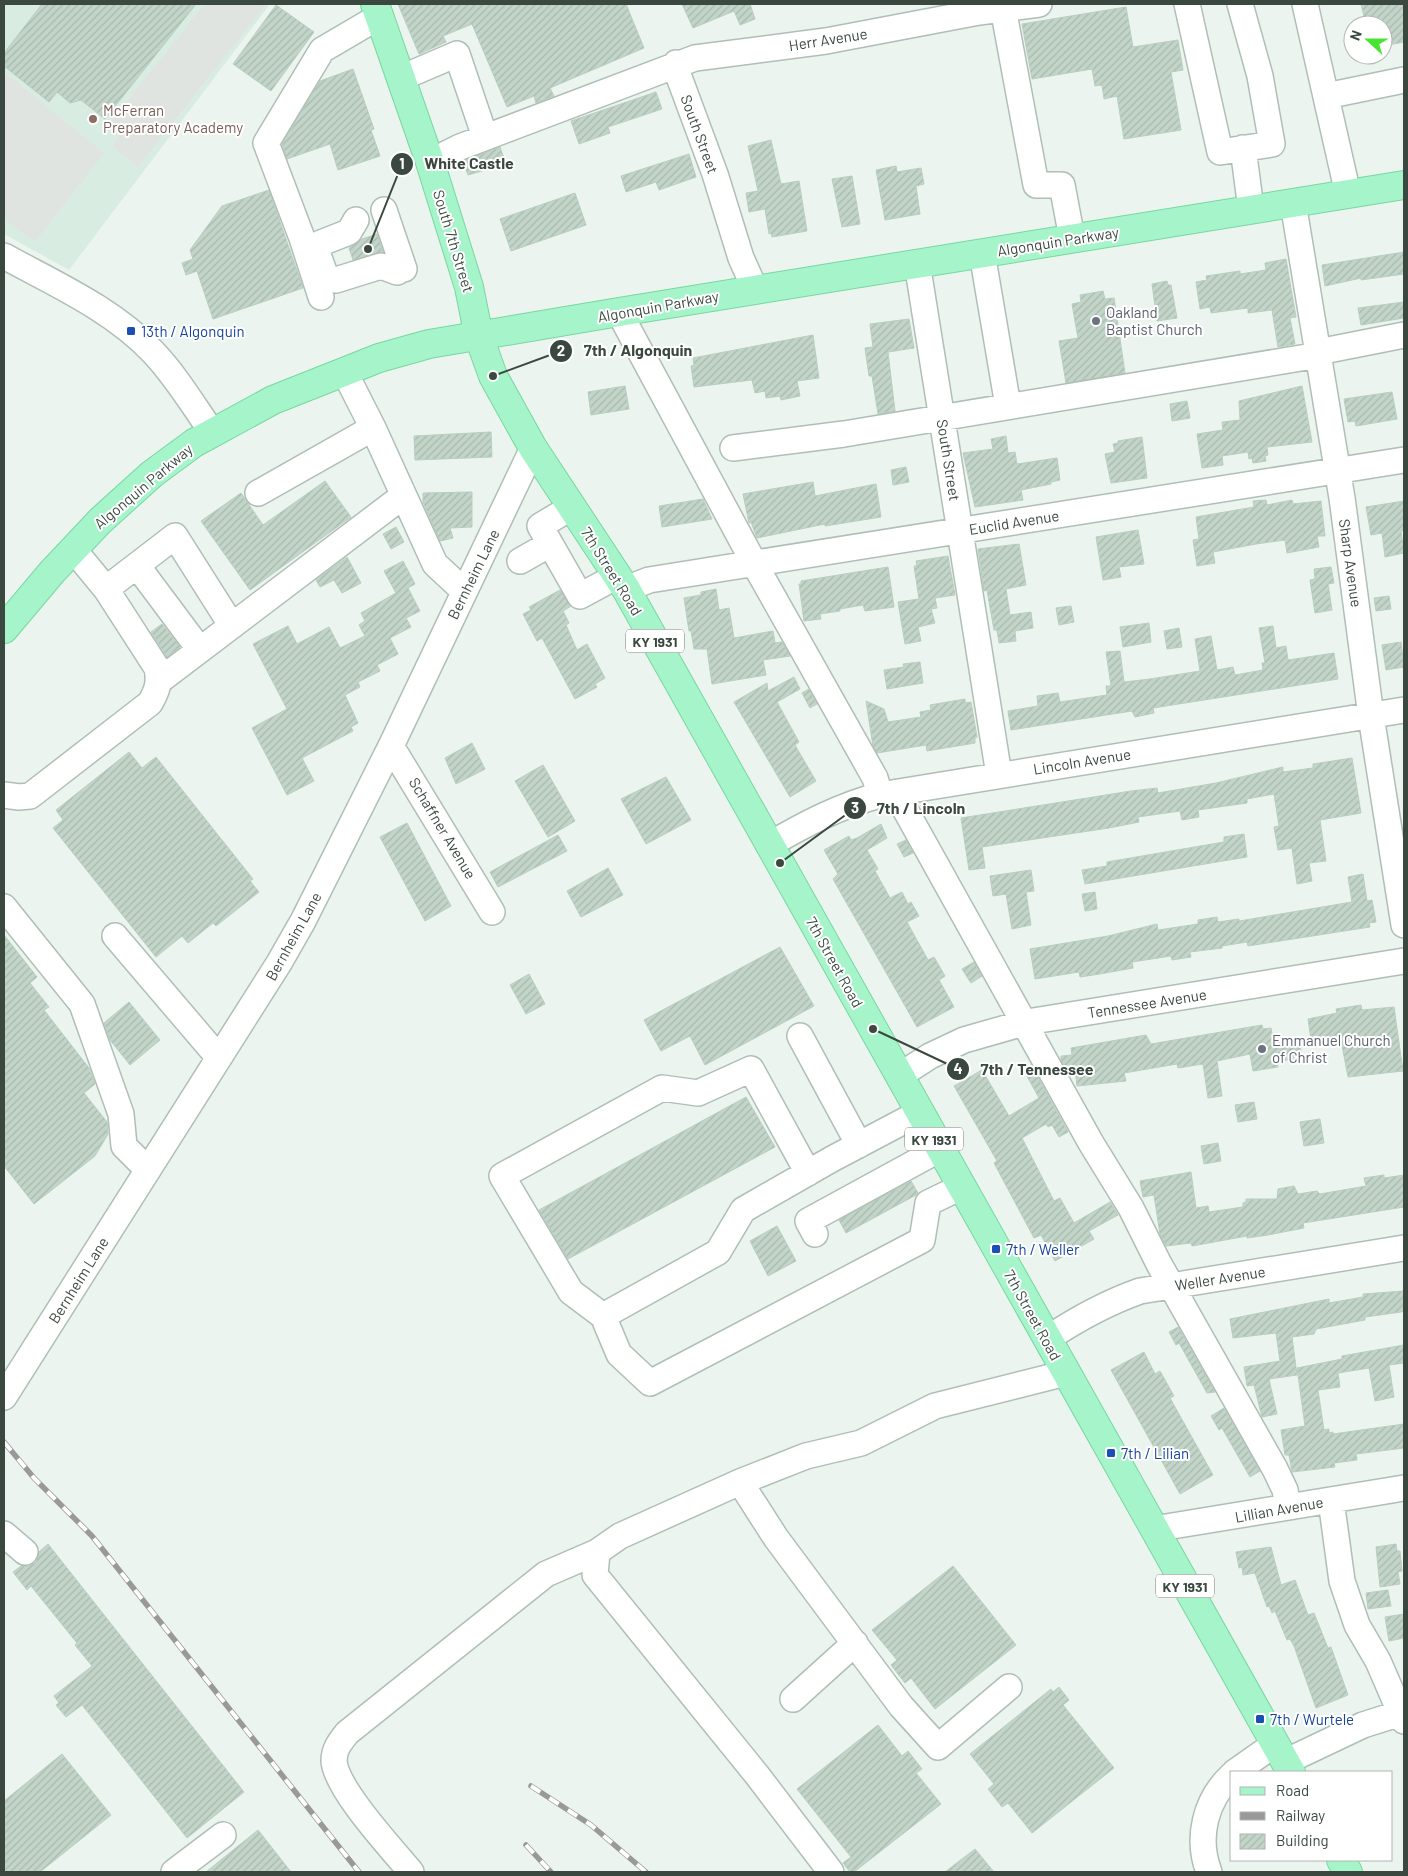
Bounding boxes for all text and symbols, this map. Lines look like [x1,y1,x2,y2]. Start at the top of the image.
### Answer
north arrow [1343,15,1393,65]
street label: Herr Avenue [787,24,869,54]
text: N [1346,28,1365,43]
street label: South Street [677,92,723,176]
place label: McFerran Preparatory Academy [103,101,243,136]
marker: McFerran Preparatory Academy [87,113,99,125]
callout: White Castle [390,148,524,179]
text: White Castle [424,153,514,172]
text: 1 [399,154,405,172]
street label: South 7th Street [430,188,478,294]
street label: Algonquin Parkway [996,223,1120,259]
street label: Algonquin Parkway [596,286,720,326]
place label: Oakland Baptist Church [1106,303,1203,338]
marker: Oakland Baptist Church [1090,315,1102,327]
place label: 13th / Algonquin [141,322,245,340]
marker: 13th / Algonquin [125,325,137,337]
callout: 7th / Algonquin [548,335,702,366]
text: 7th / Algonquin [584,340,692,359]
text: 2 [557,341,565,359]
street label: South Street [934,418,964,502]
street label: Algonquin Parkway [90,440,196,532]
street label: Euclid Avenue [968,506,1060,538]
street label: Sharp Avenue [1336,518,1366,608]
street label: 7th Street Road [578,524,646,618]
street label: Bernheim Lane [443,526,503,622]
road number: KY 1931 [626,630,684,652]
street label: Lincoln Avenue [1032,744,1132,778]
street label: Schaffner Avenue [406,774,480,882]
callout: 7th / Lincoln [842,792,976,823]
text: 3 [851,798,859,816]
text: 7th / Lincoln [877,798,965,817]
street label: Bernheim Lane [261,889,325,983]
street label: 7th Street Road [803,914,867,1010]
street label: Tennessee Avenue [1086,985,1208,1021]
place label: Emmanuel Church of Christ [1272,1031,1391,1066]
marker: Emmanuel Church of Christ [1256,1043,1268,1055]
callout: 7th / Tennessee [946,1054,1104,1085]
text: 4 [953,1059,963,1077]
text: 7th / Tennessee [981,1059,1094,1078]
road number: KY 1931 [905,1128,963,1150]
street label: Bernheim Lane [44,1234,112,1326]
place label: 7th / Weller [1006,1240,1080,1258]
marker: 7th / Weller [990,1243,1002,1255]
street label: Weller Avenue [1173,1262,1267,1294]
street label: 7th Street Road [1001,1267,1065,1363]
place label: 7th / Lilian [1121,1444,1189,1462]
marker: 7th / Lilian [1105,1447,1117,1459]
street label: Lillian Avenue [1233,1492,1325,1526]
road number: KY 1931 [1156,1574,1214,1598]
place label: 7th / Wurtele [1270,1710,1354,1728]
marker: 7th / Wurtele [1254,1713,1266,1725]
legend [1230,1771,1393,1861]
text: Road [1276,1781,1309,1799]
text: Railway [1276,1806,1325,1824]
text: Building [1276,1831,1329,1849]

